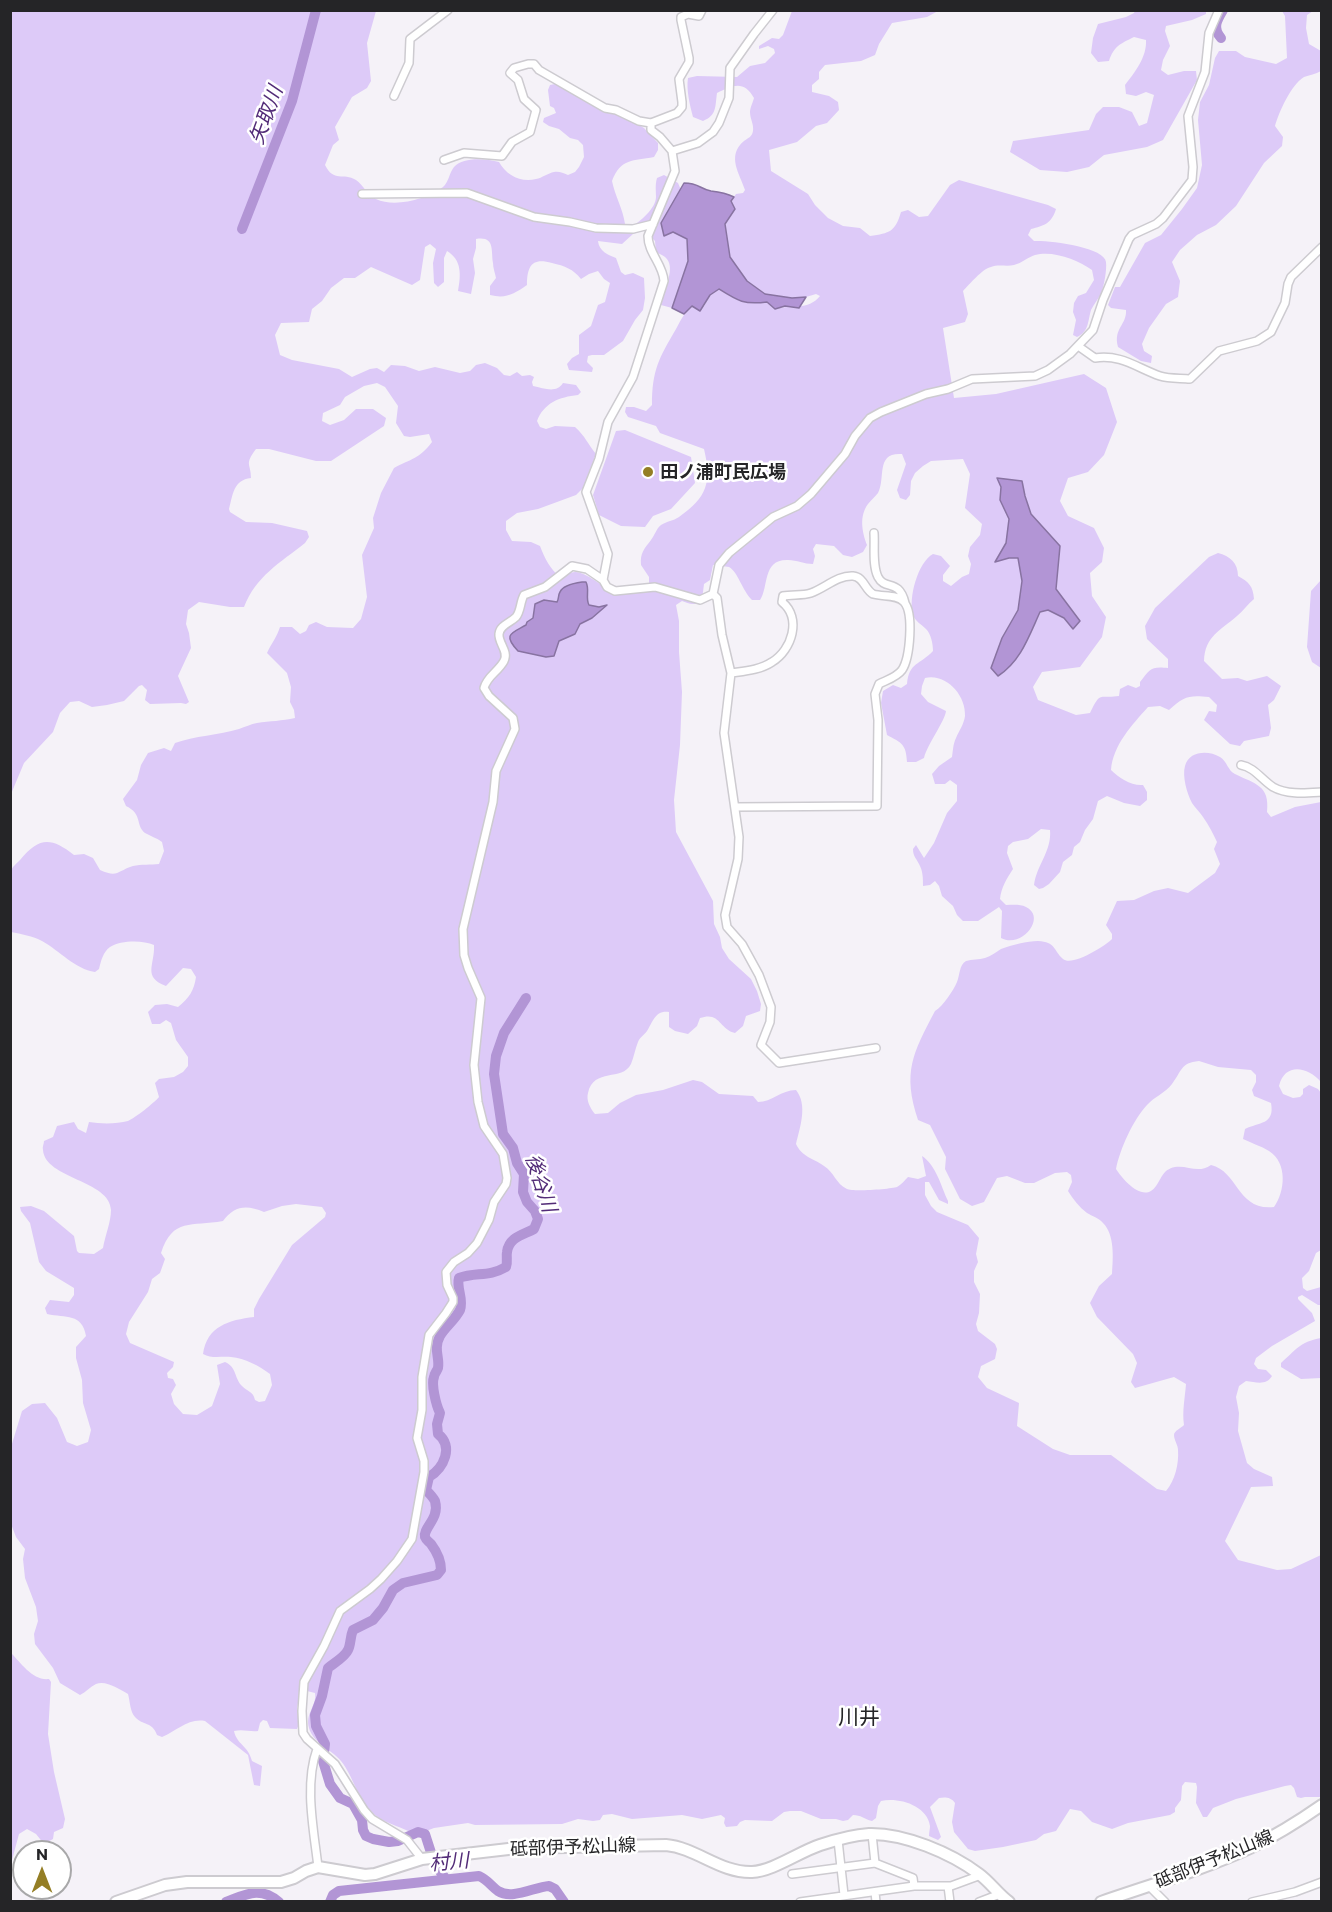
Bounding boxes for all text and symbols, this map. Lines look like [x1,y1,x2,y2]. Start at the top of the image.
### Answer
water label: 矢取川 [244,83,288,147]
place label: 田ノ浦町民広場 [660,461,786,483]
marker: 田ノ浦町民広場 [641,465,655,479]
water label: 後谷川 [520,1151,562,1215]
district label: 川井 [838,1704,880,1730]
street label: 砥部伊予松山線 [1152,1825,1276,1893]
street label: 砥部伊予松山線 [510,1834,636,1860]
north arrow [12,1840,72,1900]
text: N [36,1844,48,1863]
water label: 村川 [428,1848,470,1876]

